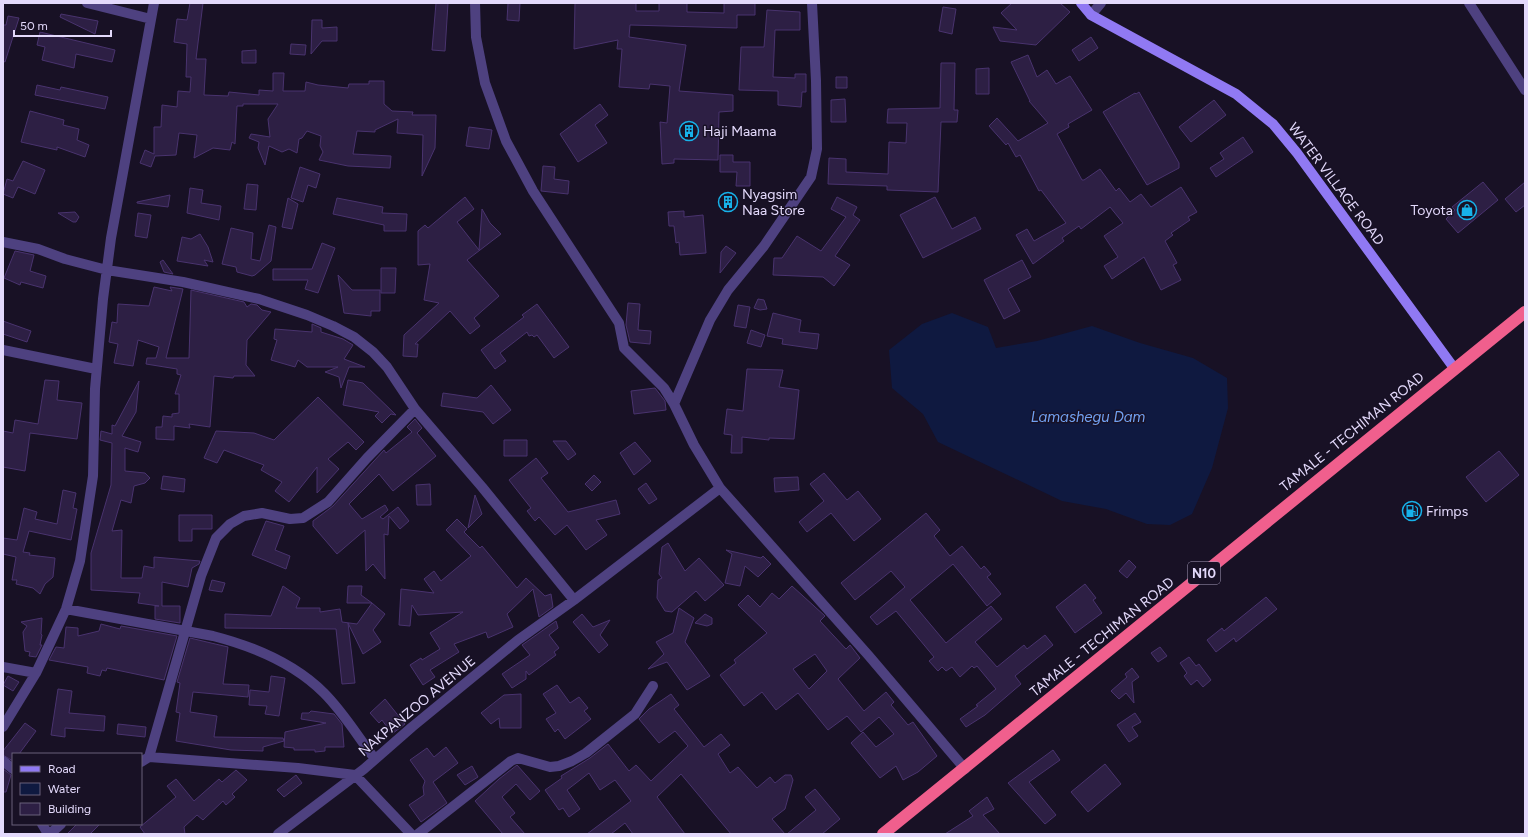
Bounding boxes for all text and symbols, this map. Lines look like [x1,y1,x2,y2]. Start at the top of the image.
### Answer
scale bar [14,12,111,38]
text: 50 m [20,19,48,33]
street label: WATER VILLAGE ROAD [1284,119,1388,249]
building icon: Haji Maama [678,120,700,142]
place label: Haji Maama [703,123,776,140]
place label: Nyagsim Naa Store [742,186,805,219]
building icon: Nyagsim Naa Store [717,191,739,213]
shop icon: Toyota [1456,199,1478,221]
place label: Toyota [1410,202,1453,219]
street label: TAMALE - TECHIMAN ROAD [1276,369,1428,495]
water label: Lamashegu Dam [1031,408,1146,426]
fuel station icon: Frimps [1401,500,1423,522]
place label: Frimps [1426,503,1468,520]
road number: N10 [1188,562,1220,584]
street label: TAMALE - TECHIMAN ROAD [1026,574,1178,700]
street label: NAKPANZOO AVENUE [355,652,479,760]
legend [12,753,142,825]
text: Road [48,762,76,776]
text: Water [48,782,80,796]
text: Building [48,802,91,816]

